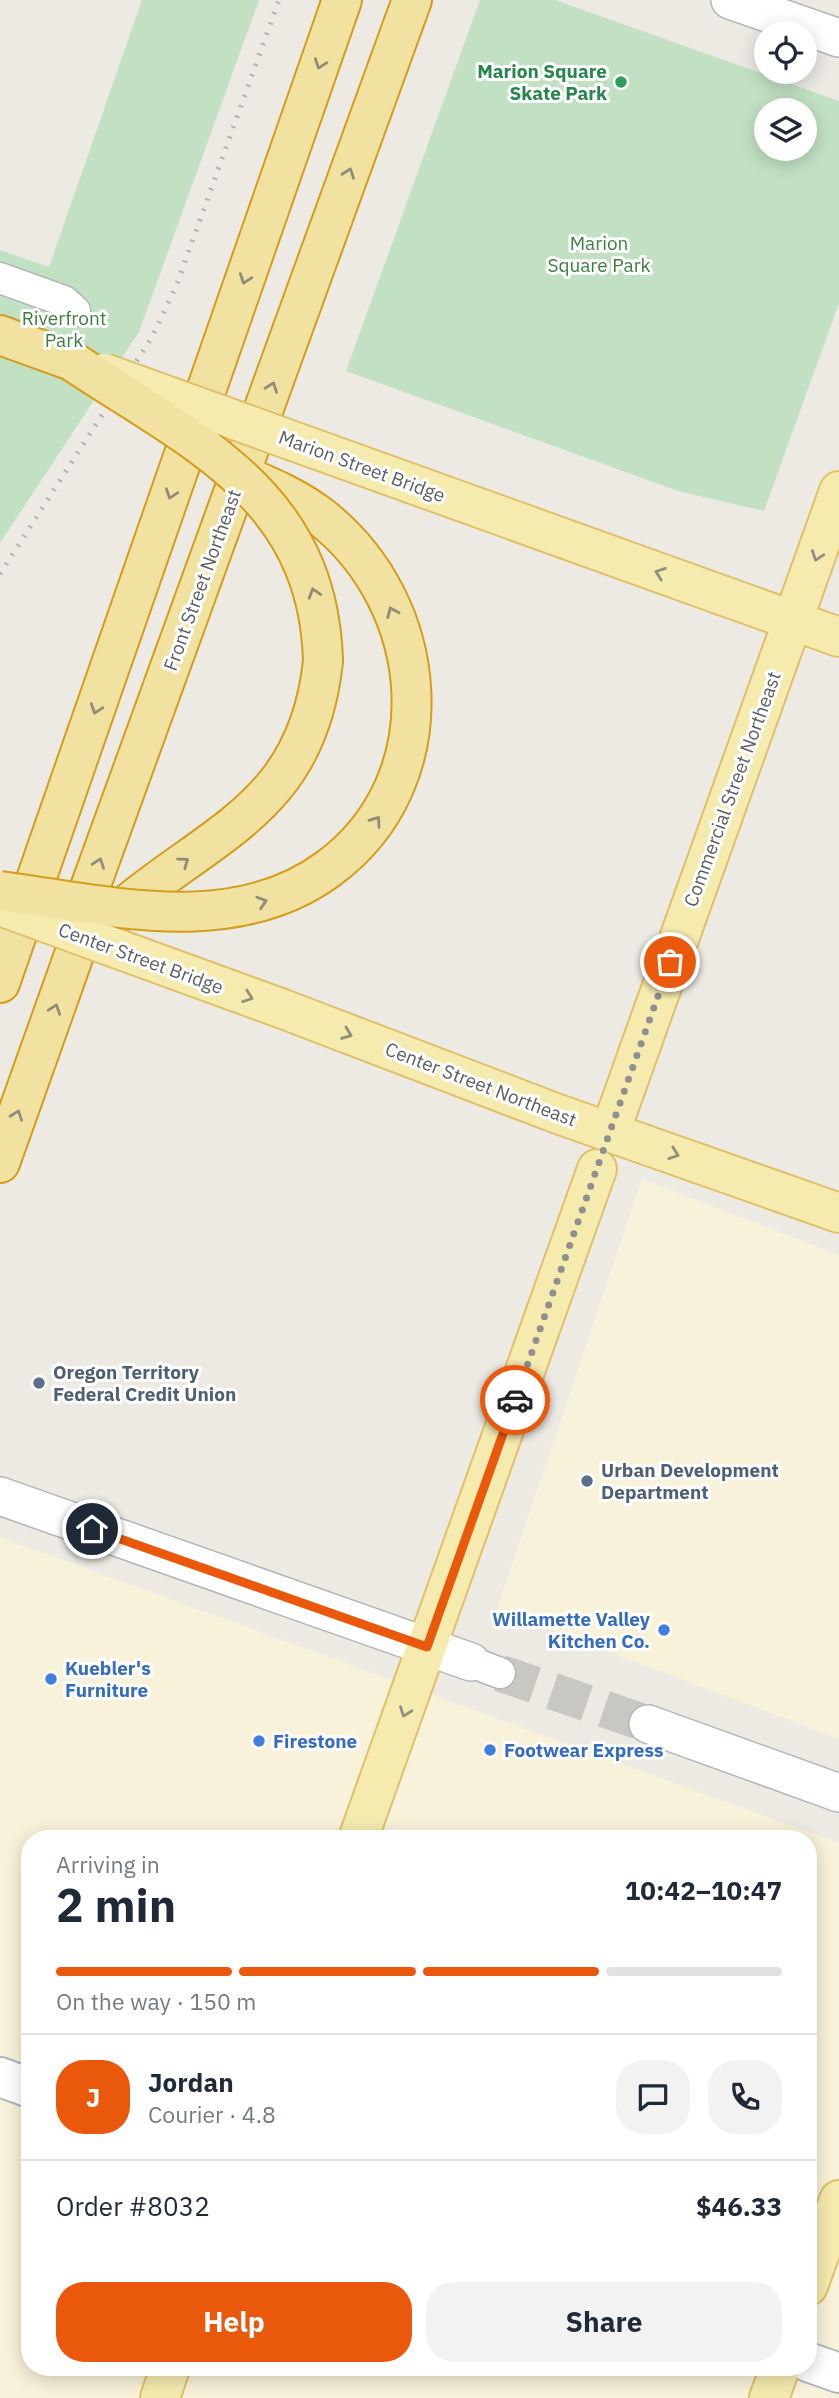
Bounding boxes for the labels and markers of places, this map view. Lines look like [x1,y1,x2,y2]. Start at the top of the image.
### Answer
place label: Marion Square Skate Park [477,59,607,105]
marker: Marion Square Skate Park [613,74,629,90]
pin [640,932,700,992]
place label: Oregon Territory Federal Credit Union [53,1360,236,1406]
marker: Oregon Territory Federal Credit Union [31,1375,47,1391]
place label: Urban Development Department [601,1458,779,1504]
marker: Urban Development Department [579,1473,595,1489]
pin [62,1499,122,1559]
place label: Willamette Valley Kitchen Co. [492,1607,651,1653]
marker: Willamette Valley Kitchen Co. [656,1622,672,1638]
place label: Kuebler's Furniture [65,1656,151,1702]
marker: Kuebler's Furniture [43,1671,59,1687]
place label: Firestone [273,1729,357,1753]
marker: Firestone [251,1733,267,1749]
place label: Footwear Express [504,1738,664,1762]
marker: Footwear Express [482,1742,498,1758]

